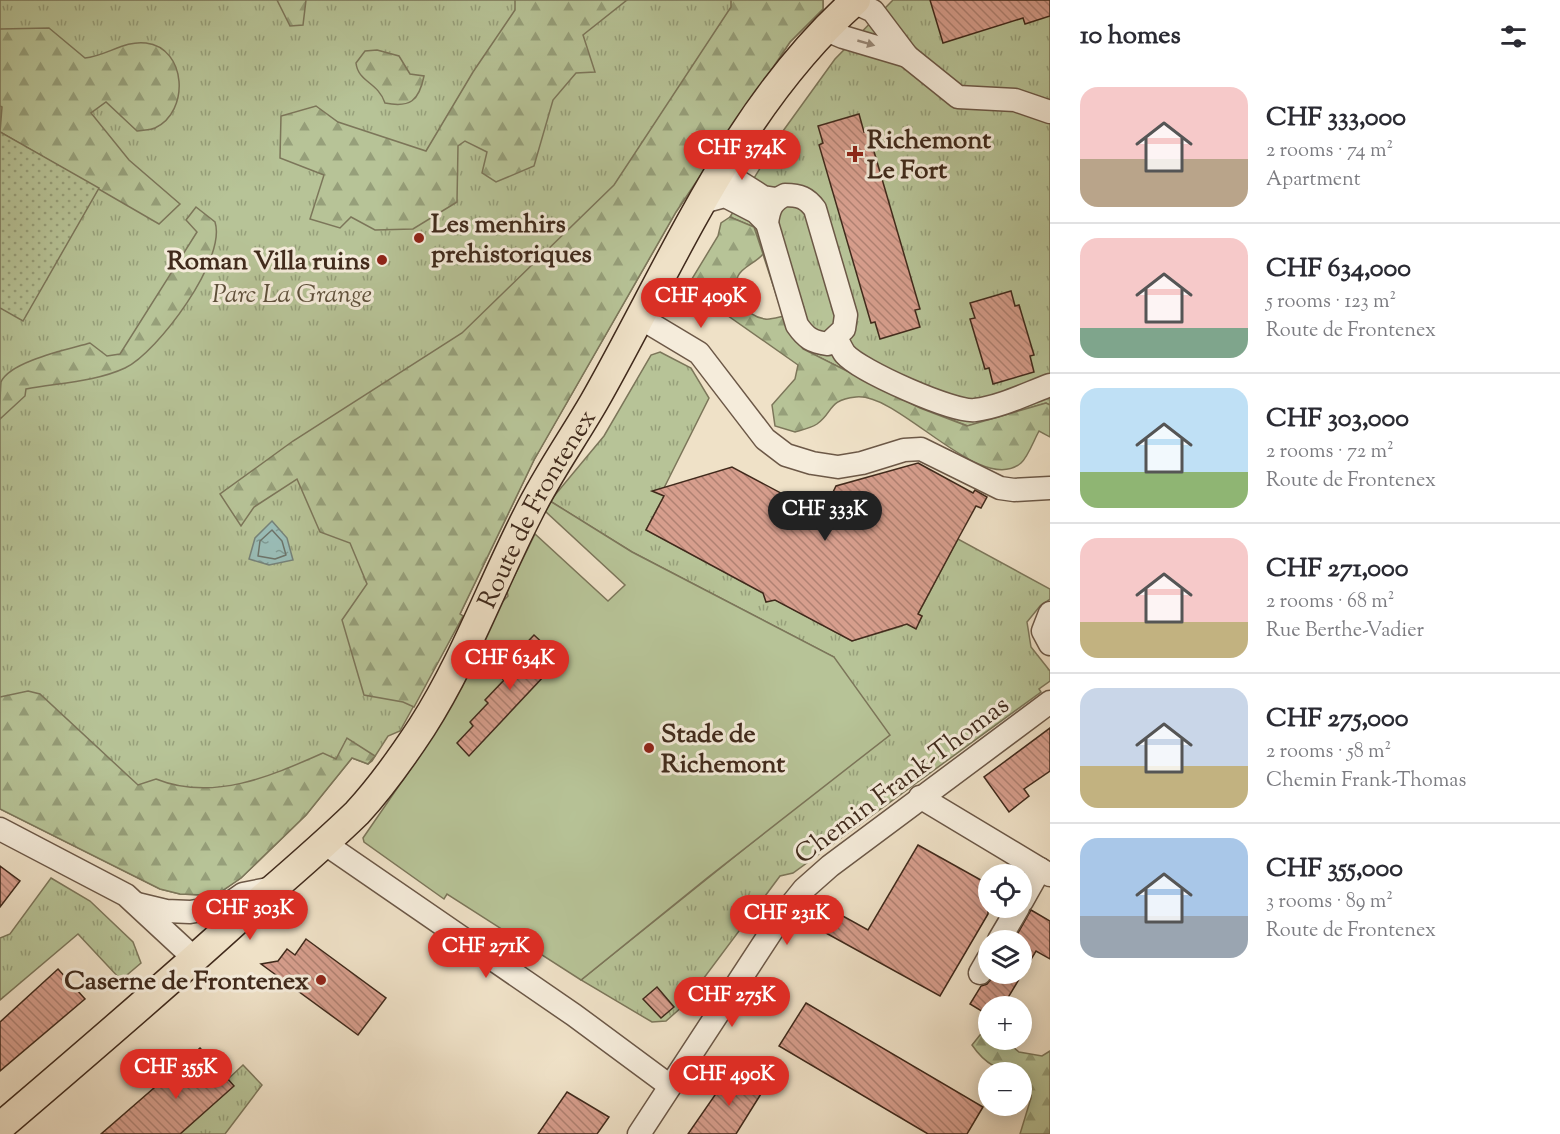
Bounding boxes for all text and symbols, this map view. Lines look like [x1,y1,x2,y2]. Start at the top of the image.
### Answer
text: 10 homes [1080,18,1181,55]
icon: filters [1497,20,1530,53]
one-way arrow [857,39,875,48]
text: CHF 333,000 [1266,100,1406,137]
icon: home [1128,111,1200,183]
place label: Richemont Le Fort [867,123,991,190]
pin: CHF 374K [680,130,804,181]
text: CHF 374K [698,135,786,164]
text: 2 rooms · 74 m² [1266,137,1393,166]
marker: Richemont Le Fort [848,147,862,161]
text: Apartment [1266,166,1361,195]
place label: Les menhirs prehistoriques [431,207,592,274]
marker: Les menhirs prehistoriques [412,231,426,245]
place label: Roman Villa ruins [167,244,370,281]
text: CHF 634,000 [1266,251,1411,288]
marker: Roman Villa ruins [375,253,389,267]
icon: home [1128,262,1200,334]
park label: Parc La Grange [212,277,372,314]
pin: CHF 409K [639,278,763,329]
text: CHF 409K [655,283,747,312]
text: 5 rooms · 123 m² [1266,288,1396,317]
text: Route de Frontenex [1266,317,1436,346]
text: CHF 303,000 [1266,401,1409,438]
street label: Route de Frontenex [470,403,606,615]
icon: home [1128,412,1200,484]
text: 2 rooms · 72 m² [1266,438,1394,467]
text: Route de Frontenex [1266,467,1436,496]
pin: CHF 333K [763,491,887,542]
text: CHF 333K [782,496,868,525]
text: CHF 271,000 [1266,551,1409,588]
icon: home [1128,562,1200,634]
text: 2 rooms · 68 m² [1266,588,1394,617]
text: Rue Berthe-Vadier [1266,617,1424,646]
pin: CHF 634K [448,640,572,691]
text: CHF 634K [465,645,555,674]
street label: Chemin Frank-Thomas [787,688,1018,874]
text: CHF 275,000 [1266,701,1409,738]
icon: home [1128,712,1200,784]
place label: Stade de Richemont [661,717,785,784]
text: 2 rooms · 58 m² [1266,738,1391,767]
marker: Stade de Richemont [642,741,656,755]
text: Chemin Frank-Thomas [1266,767,1466,796]
text: CHF 355,000 [1266,851,1403,888]
icon: home [1128,862,1200,934]
map controls [978,864,1032,1116]
button: locate [978,864,1032,918]
text: 3 rooms · 89 m² [1266,888,1393,917]
pin: CHF 303K [188,890,312,941]
text: CHF 303K [206,895,294,924]
pin: CHF 231K [725,895,849,946]
text: CHF 231K [744,900,830,929]
text: Route de Frontenex [1266,917,1436,946]
pin: CHF 271K [424,928,548,979]
button: layers [978,930,1032,984]
text: CHF 271K [442,933,530,962]
place label: Caserne de Frontenex [64,964,309,1001]
marker: Caserne de Frontenex [314,973,328,987]
pin: CHF 275K [670,977,794,1028]
text: CHF 275K [688,982,776,1011]
button: + [978,996,1032,1050]
pin: CHF 355K [114,1049,238,1100]
text: CHF 355K [134,1054,218,1083]
pin: CHF 490K [667,1056,791,1107]
text: CHF 490K [683,1061,775,1090]
button: − [978,1062,1032,1116]

